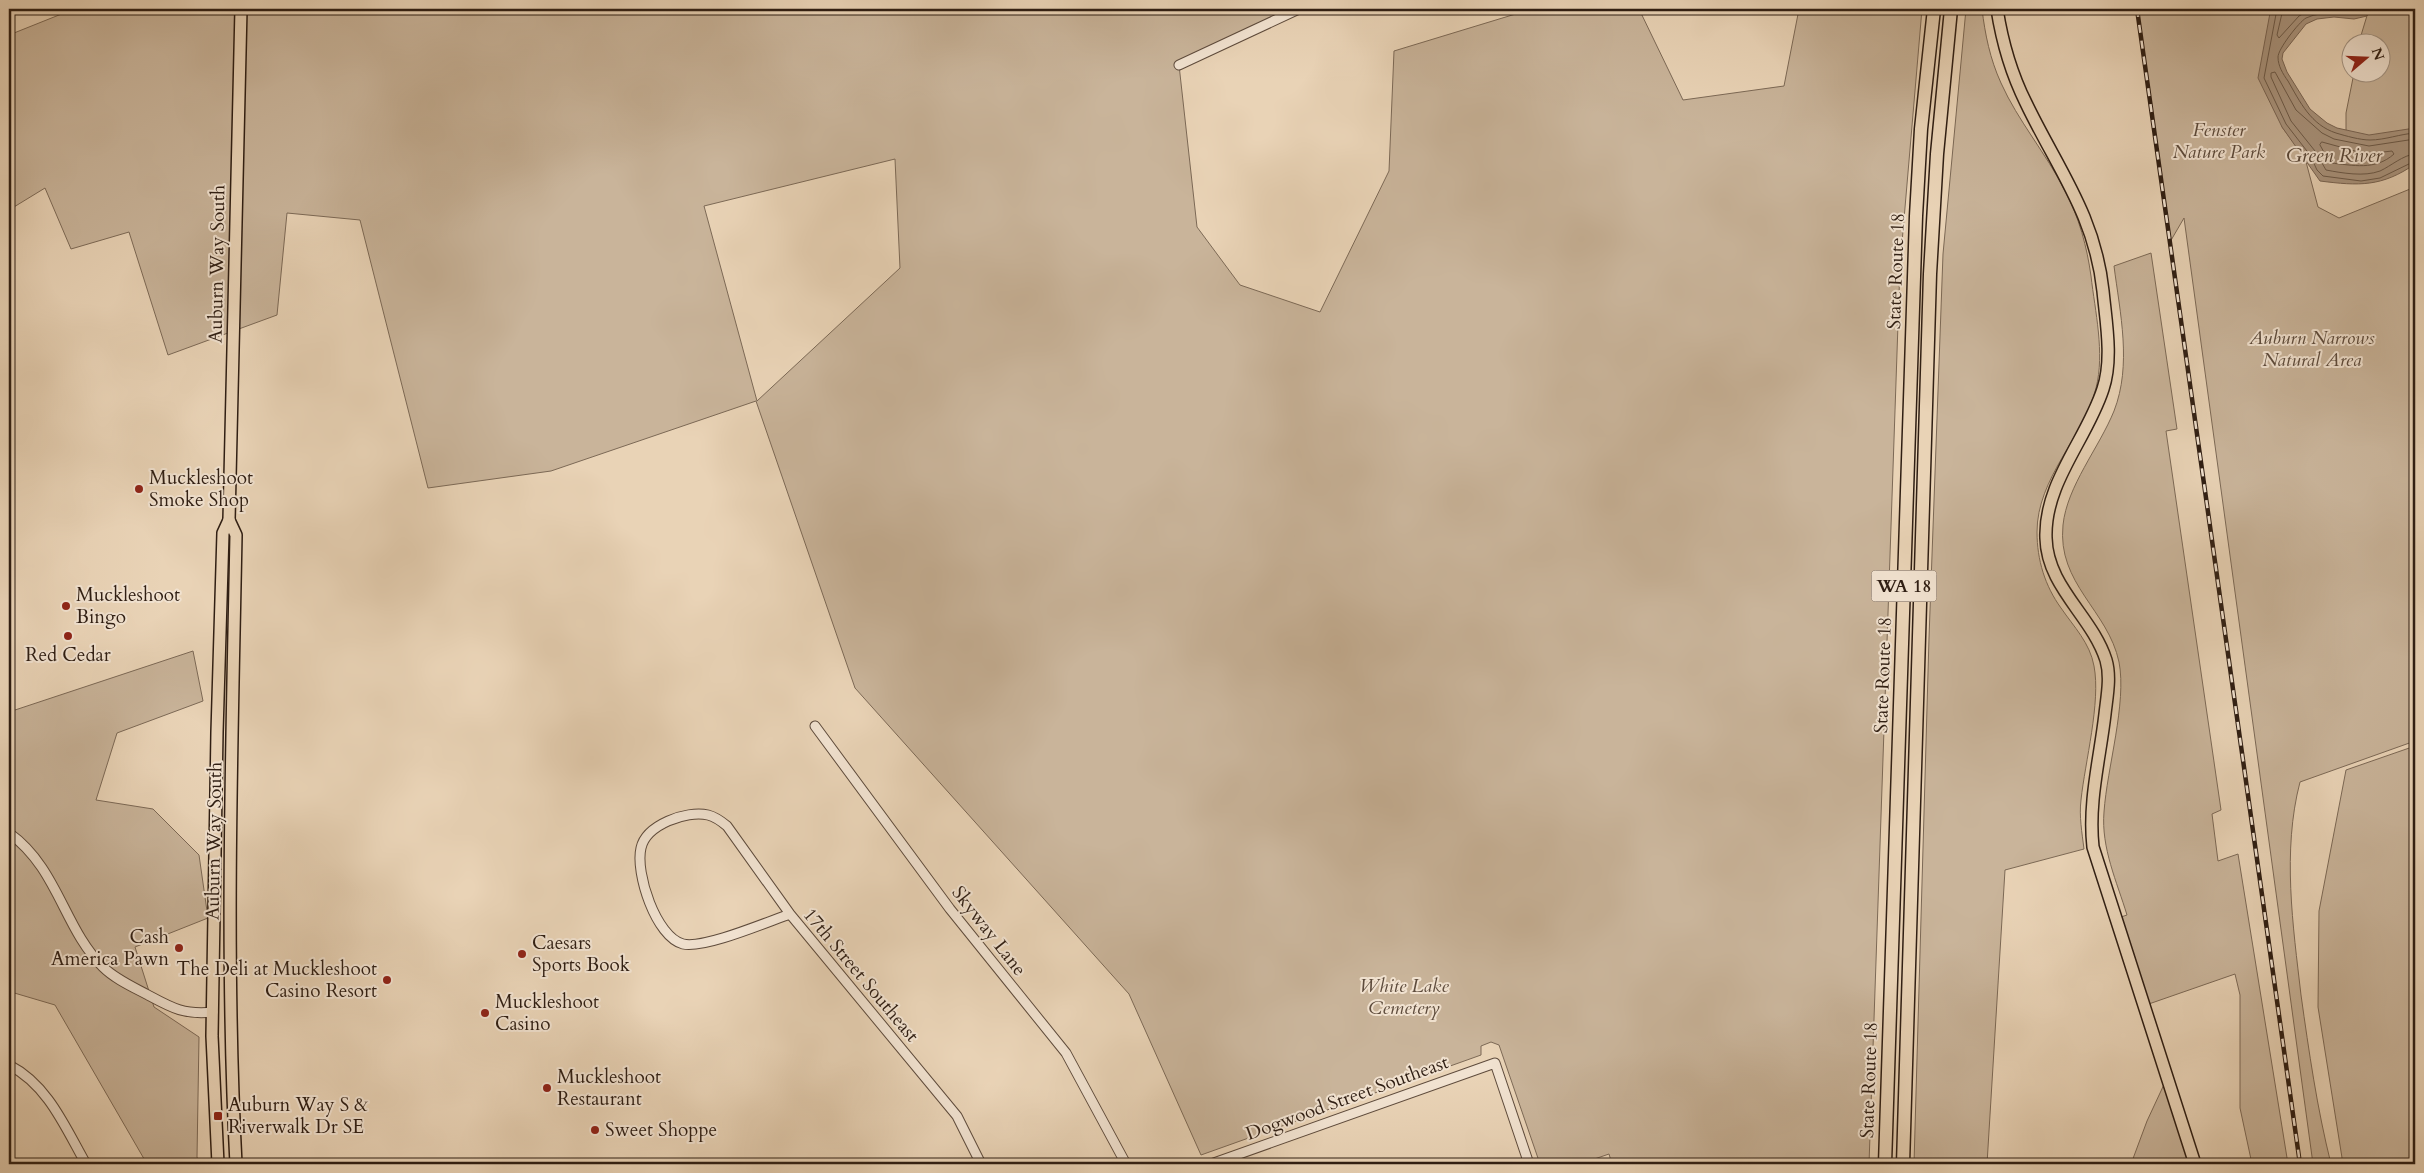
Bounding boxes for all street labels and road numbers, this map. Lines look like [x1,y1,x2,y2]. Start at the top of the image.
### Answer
street label: Auburn Way South [203,184,231,343]
street label: State Route 18 [1881,212,1911,330]
road number: WA 18 [1872,570,1936,602]
street label: State Route 18 [1868,616,1898,734]
street label: Auburn Way South [200,761,228,920]
street label: Skyway Lane [946,881,1032,981]
street label: 17th Street Southeast [797,902,925,1048]
street label: State Route 18 [1854,1021,1884,1139]
street label: Dogwood Street Southeast [1242,1049,1452,1147]

